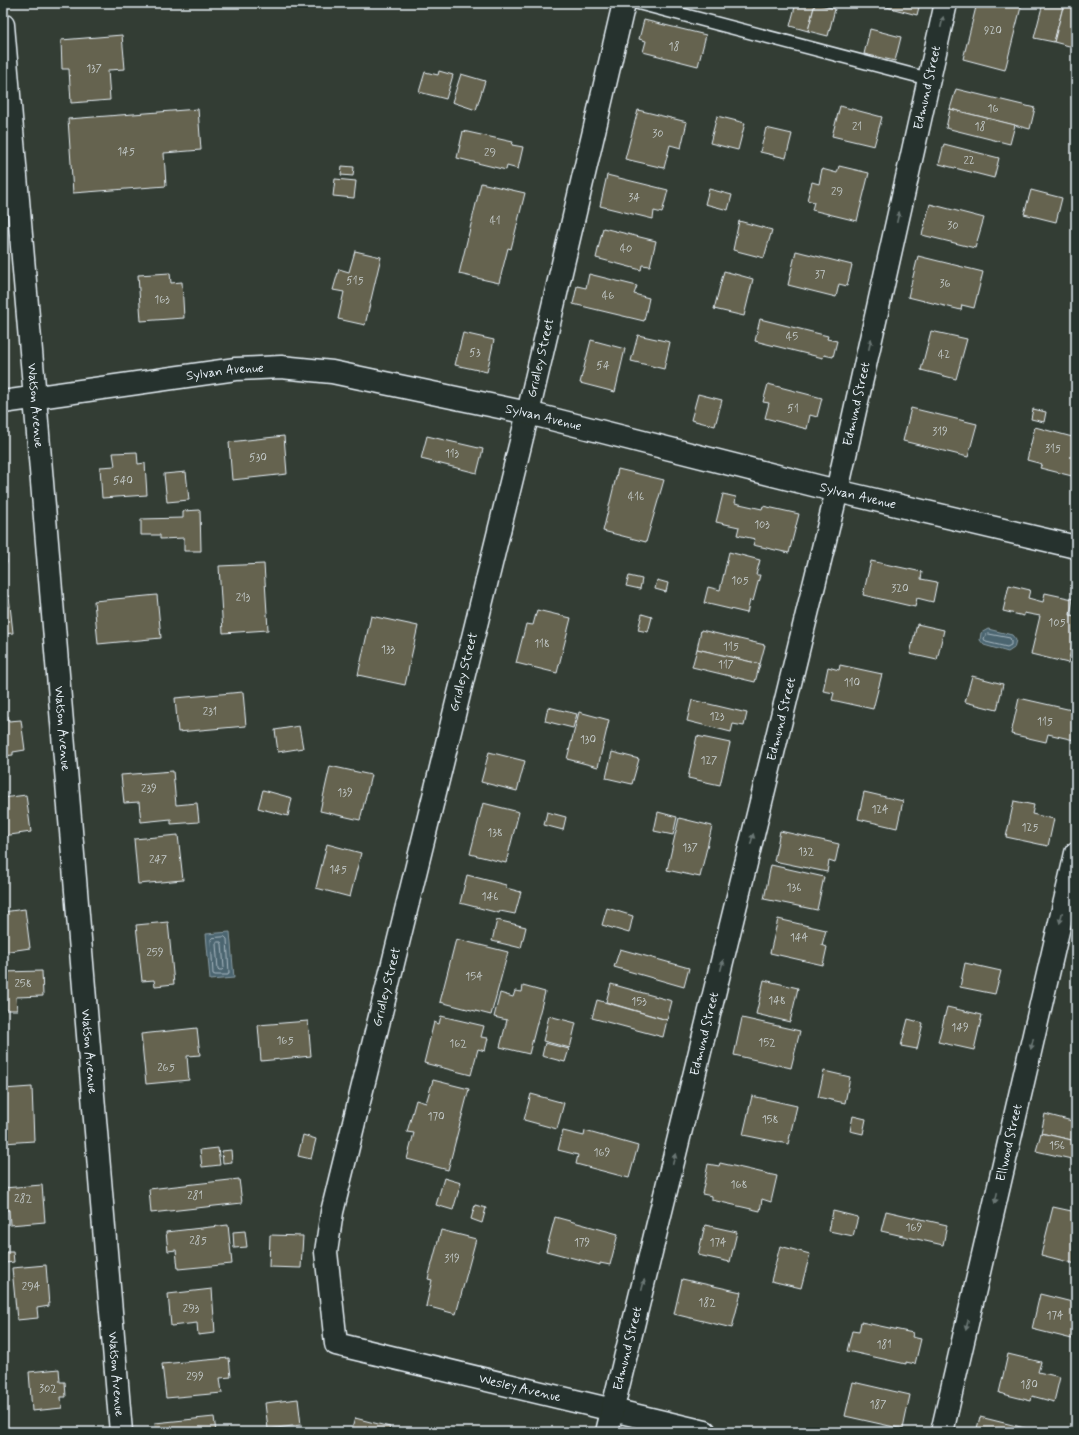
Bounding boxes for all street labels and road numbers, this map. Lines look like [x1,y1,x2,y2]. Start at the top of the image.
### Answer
street label: Edmund Street [909,44,945,131]
street label: Gridley Street [524,317,558,399]
street label: Sylvan Avenue [185,359,264,384]
street label: Edmund Street [839,360,874,447]
street label: Watson Avenue [24,362,48,449]
street label: Sylvan Avenue [504,400,584,435]
street label: Sylvan Avenue [818,478,898,513]
street label: Gridley Street [446,631,482,713]
street label: Edmund Street [763,675,800,763]
street label: Watson Avenue [50,685,74,772]
street label: Gridley Street [369,946,405,1028]
street label: Edmund Street [686,990,723,1077]
street label: Watson Avenue [77,1008,101,1095]
street label: Ellwood Street [992,1102,1026,1183]
street label: Edmund Street [609,1305,646,1392]
street label: Watson Avenue [104,1331,128,1417]
street label: Wesley Avenue [477,1370,563,1406]

